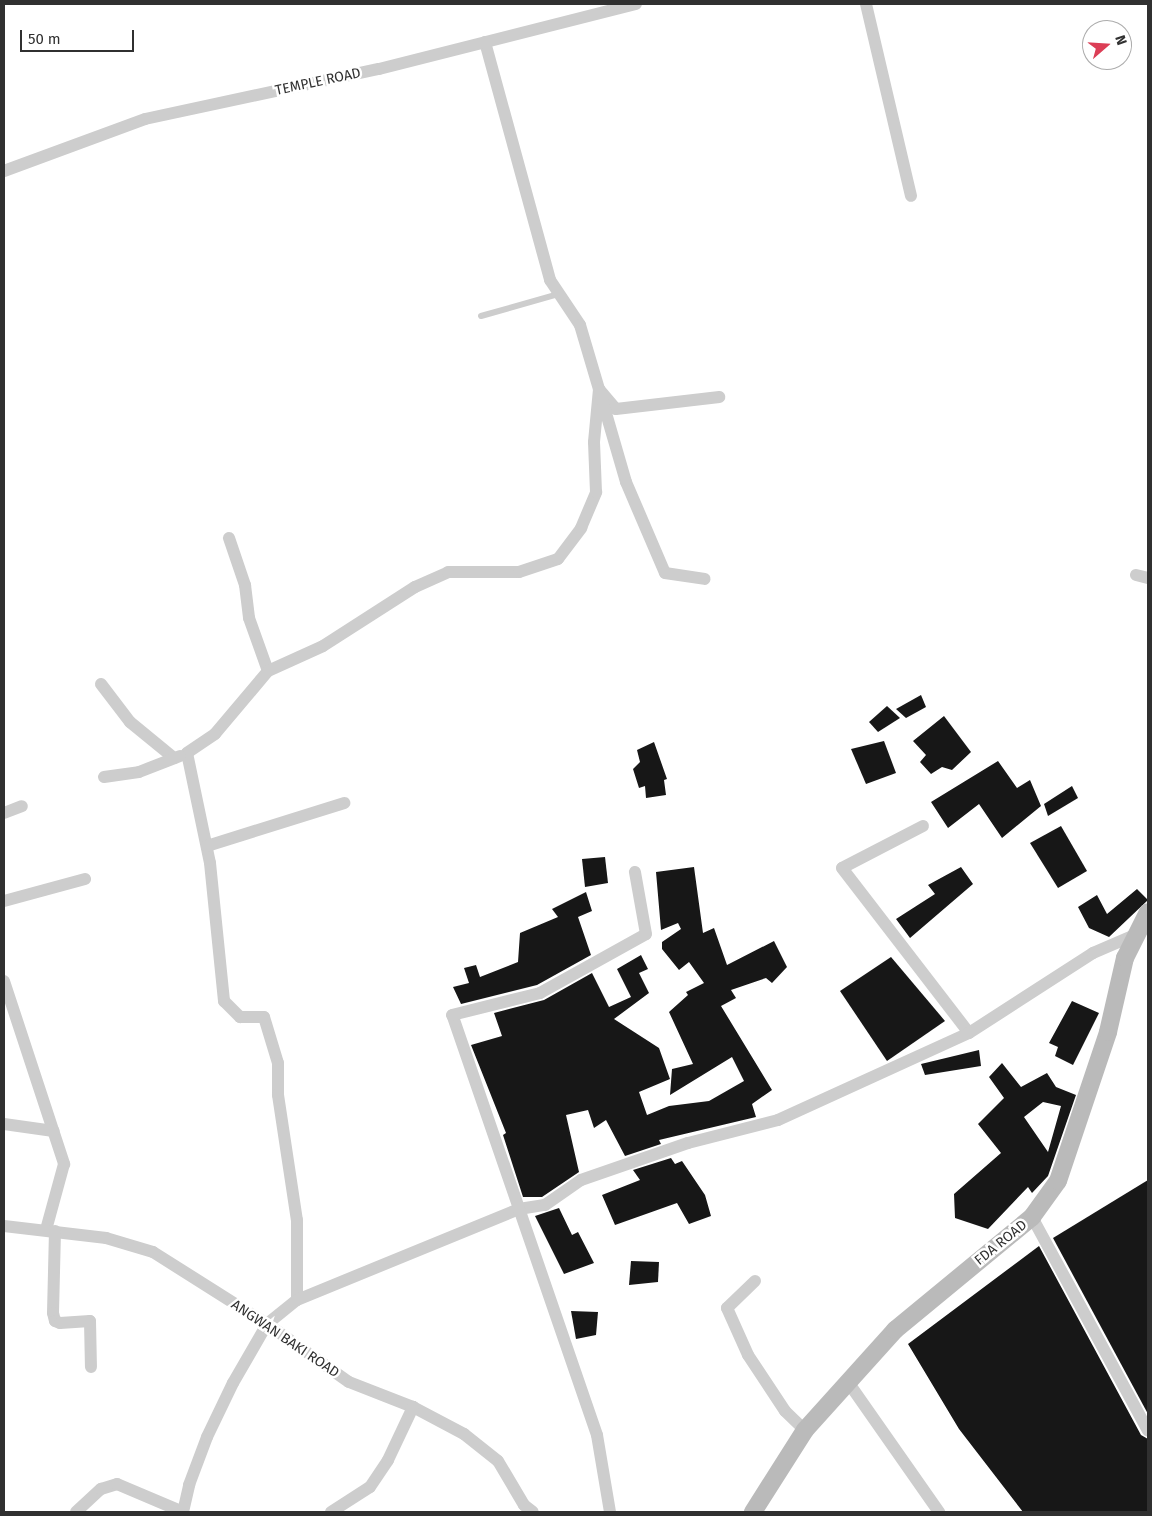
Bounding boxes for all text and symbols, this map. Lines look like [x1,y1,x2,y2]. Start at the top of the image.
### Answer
scale bar [22,20,136,52]
north arrow [1082,20,1132,70]
text: 50 m [28,30,61,48]
text: N [1111,33,1130,47]
street label: TEMPLE ROAD [274,65,362,99]
street label: FDA ROAD [971,1217,1031,1269]
street label: ANGWAN BAKI ROAD [228,1297,342,1381]

